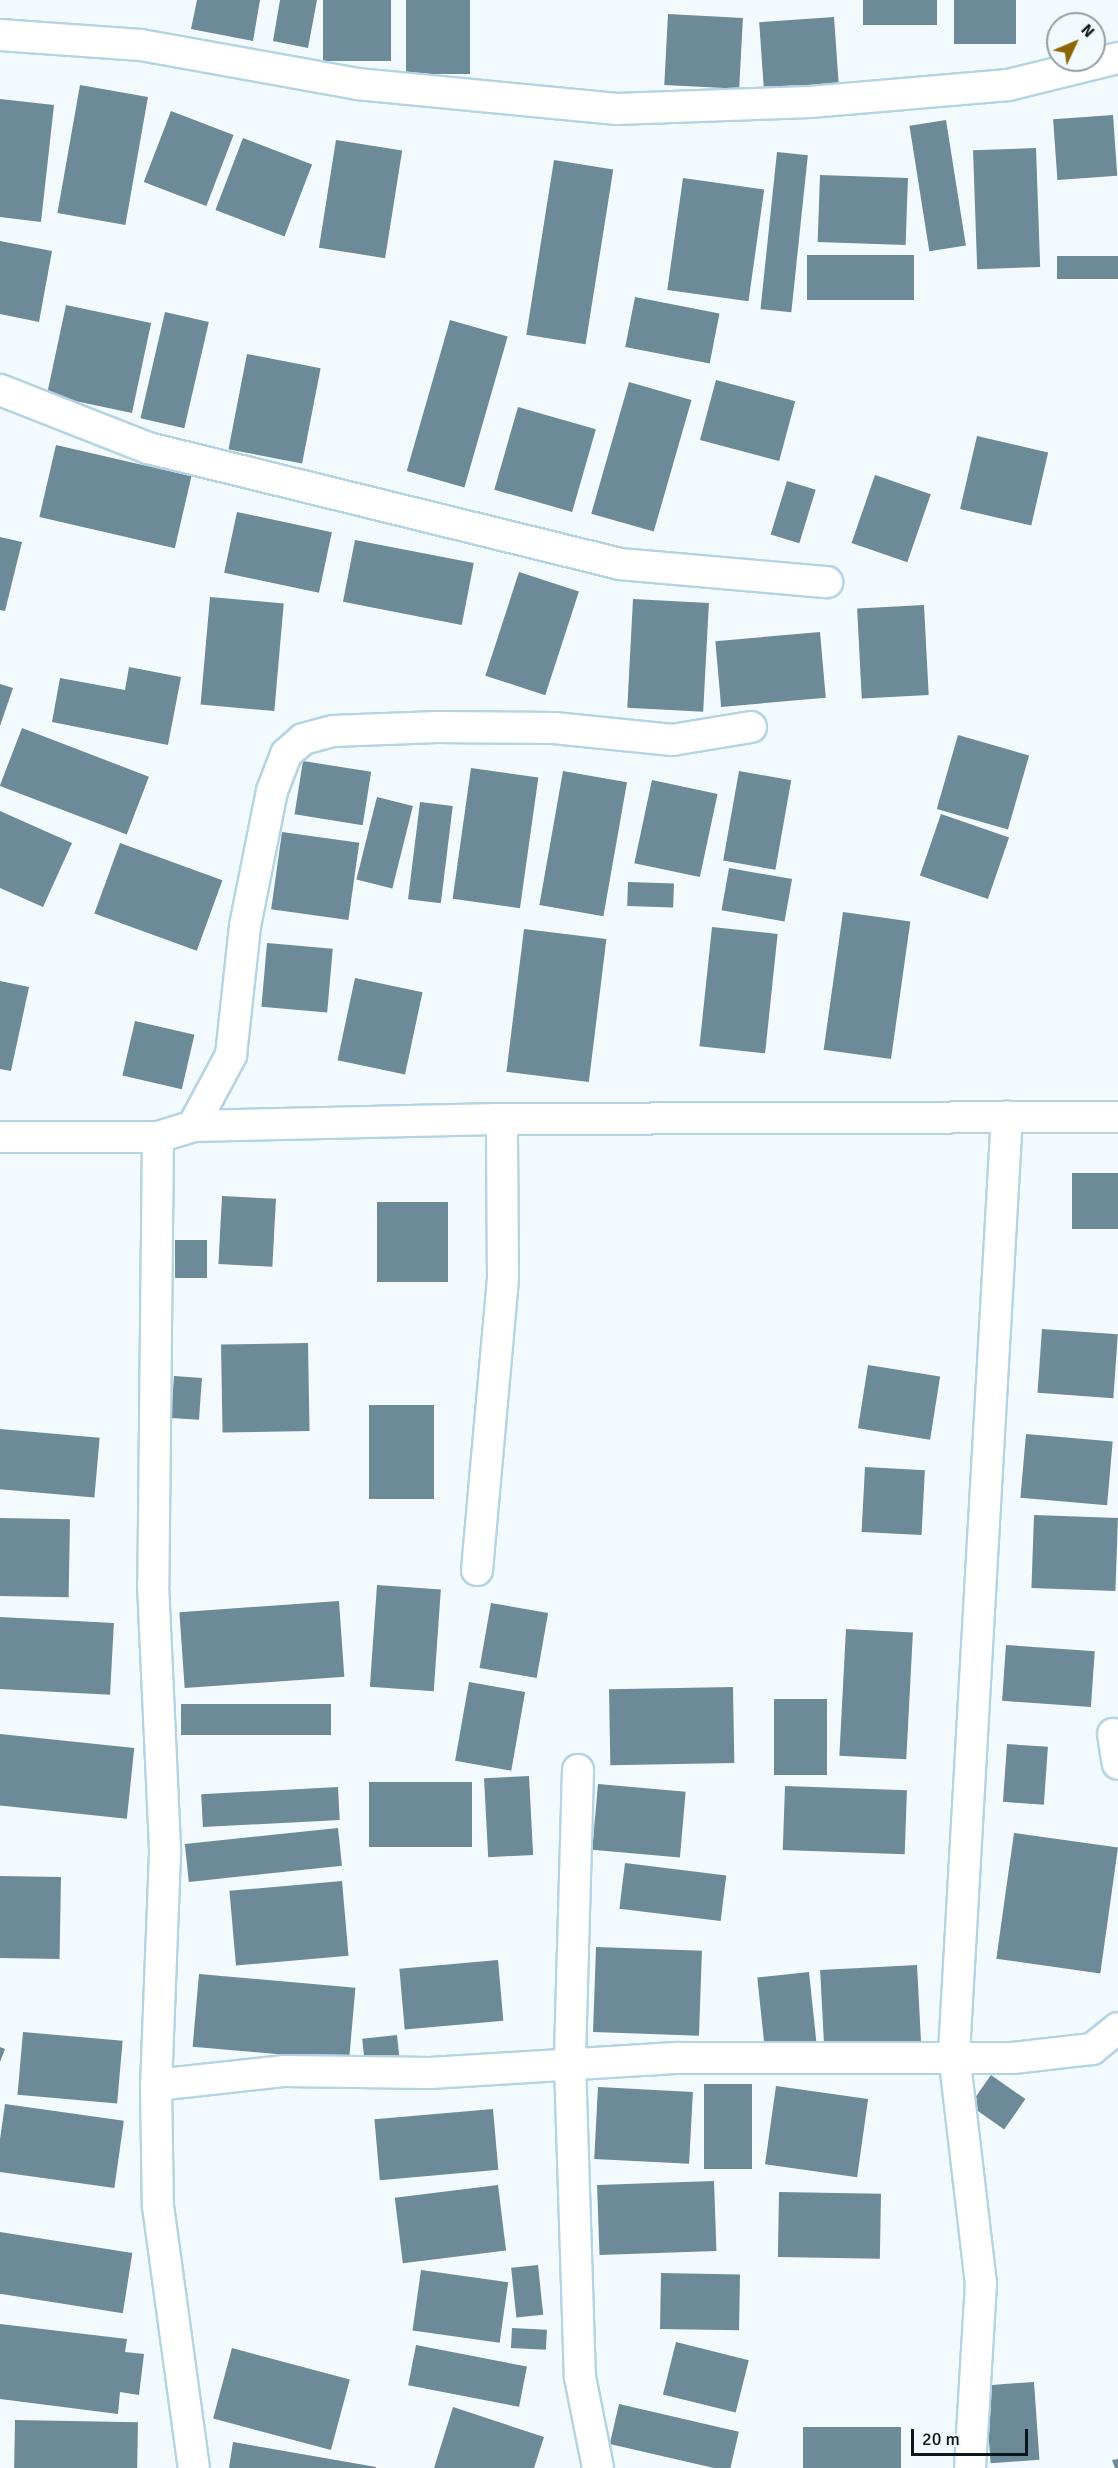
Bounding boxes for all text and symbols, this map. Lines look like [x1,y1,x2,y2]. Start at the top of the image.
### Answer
north arrow [1046,12,1106,72]
text: N [1076,20,1099,42]
scale bar [914,2417,1031,2455]
text: 20 m [922,2428,960,2450]

